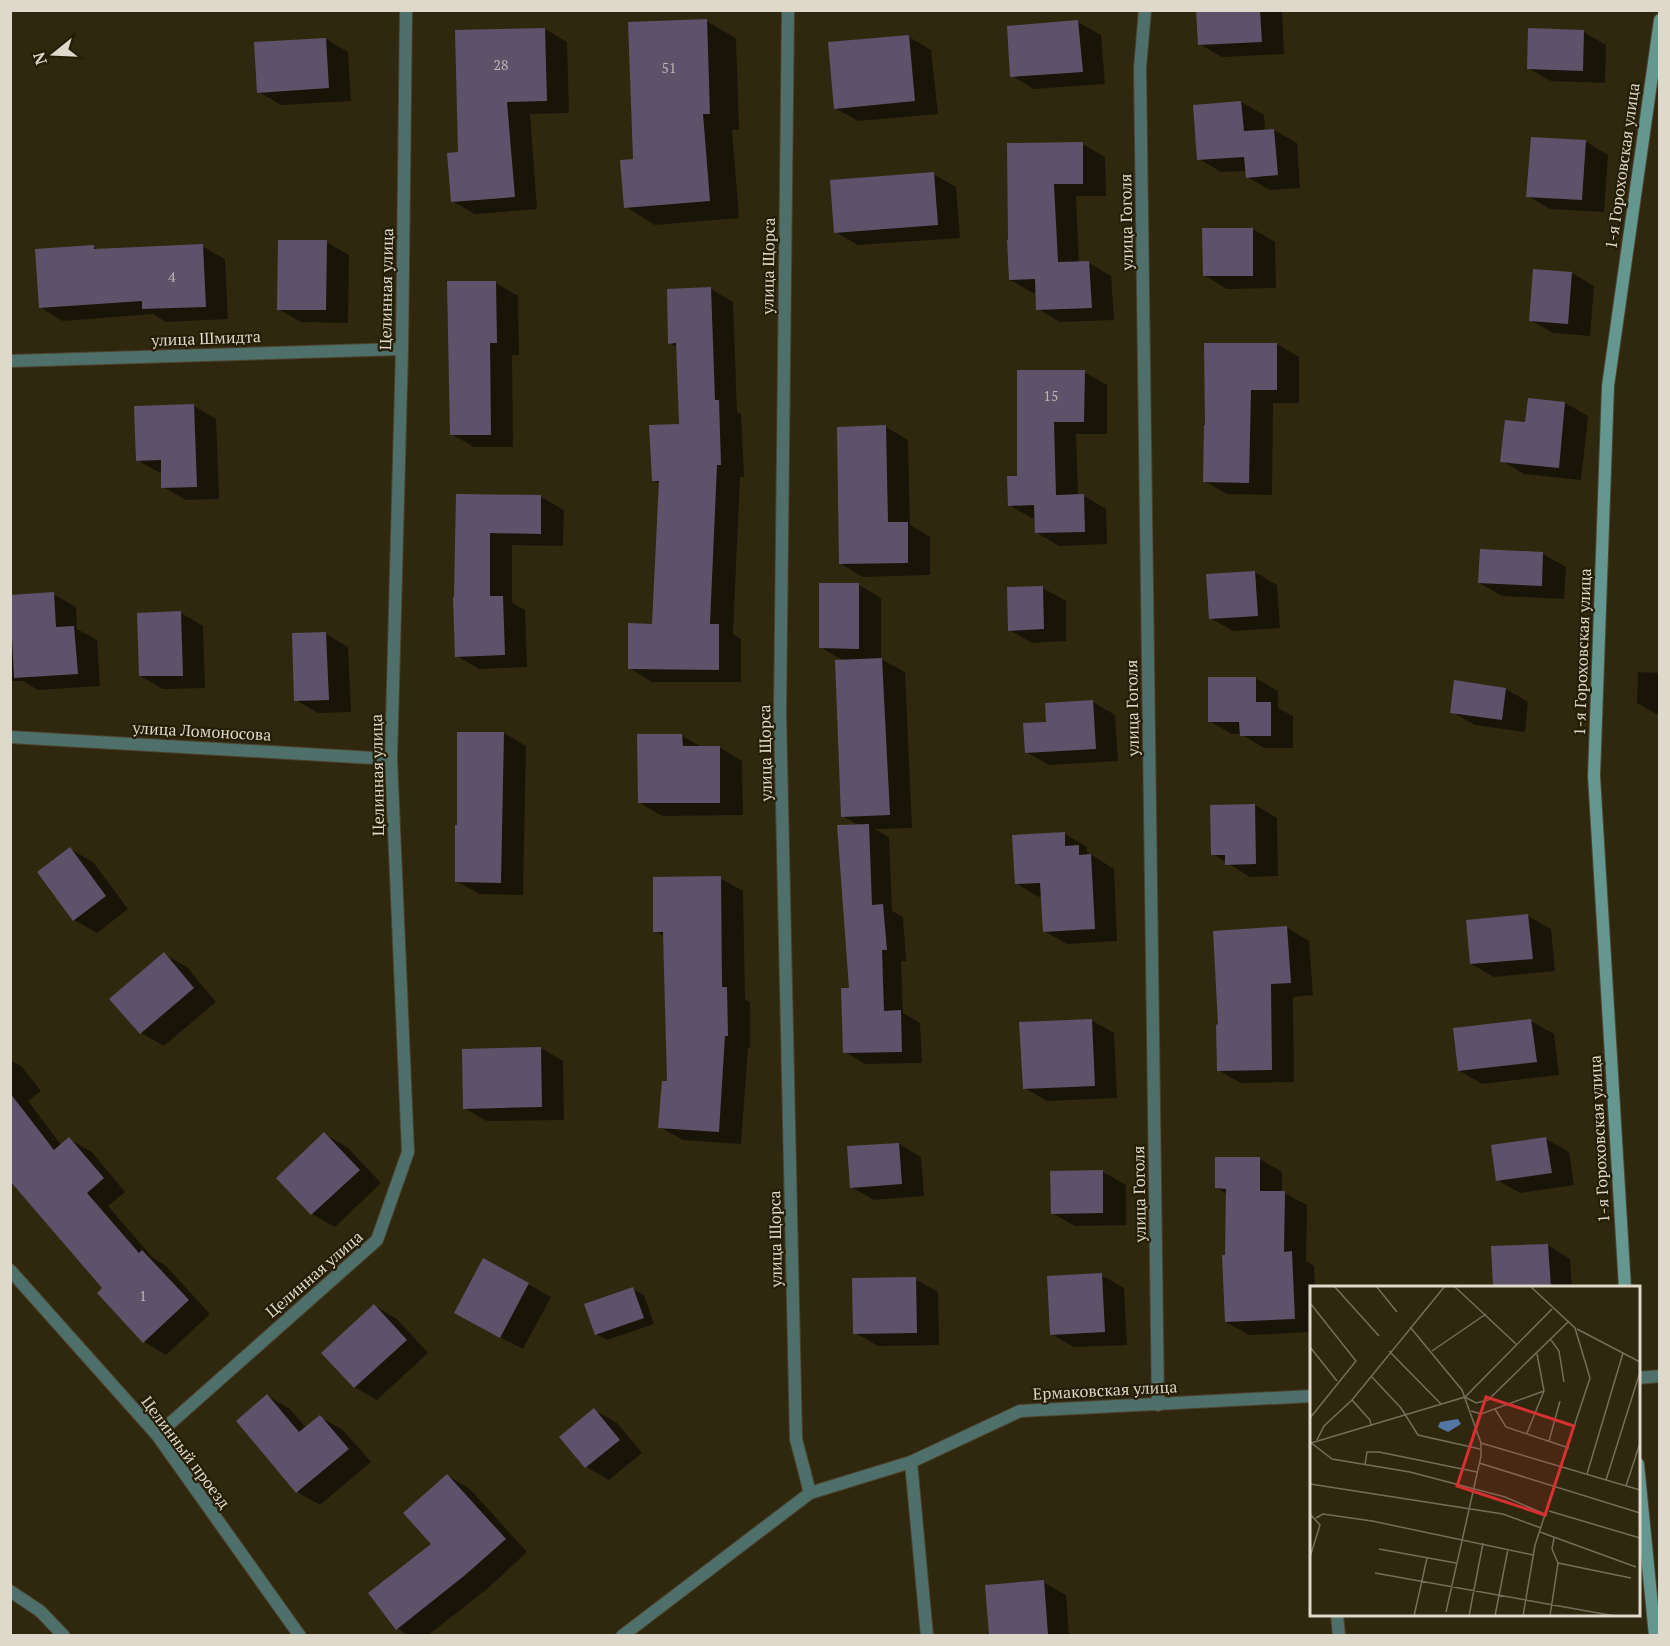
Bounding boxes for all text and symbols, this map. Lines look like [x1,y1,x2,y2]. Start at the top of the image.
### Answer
north arrow [24,24,84,84]
text: N [27,49,52,68]
house number: 28 [494,55,508,74]
house number: 51 [662,58,676,77]
street label: 1-я Гороховская улица [1599,81,1645,251]
street label: улица Гоголя [1114,173,1138,272]
street label: улица Щорса [756,217,780,316]
street label: Целинная улица [374,228,398,350]
house number: 4 [168,267,176,286]
street label: улица Шмидта [150,325,261,351]
house number: 15 [1044,386,1058,405]
street label: 1-я Гороховская улица [1568,568,1596,736]
street label: улица Гоголя [1120,659,1144,758]
street label: улица Щорса [753,704,777,803]
street label: Целинная улица [365,714,389,836]
street label: улица Ломоносова [131,716,272,746]
street label: 1-я Гороховская улица [1584,1055,1614,1223]
street label: улица Гоголя [1127,1145,1151,1244]
street label: улица Щорса [763,1190,787,1289]
street label: Целинная улица [261,1226,367,1322]
house number: 1 [139,1286,147,1305]
inset map [1310,1286,1640,1616]
street label: Ермаковская улица [1032,1375,1178,1405]
street label: Целинный проезд [136,1391,236,1513]

